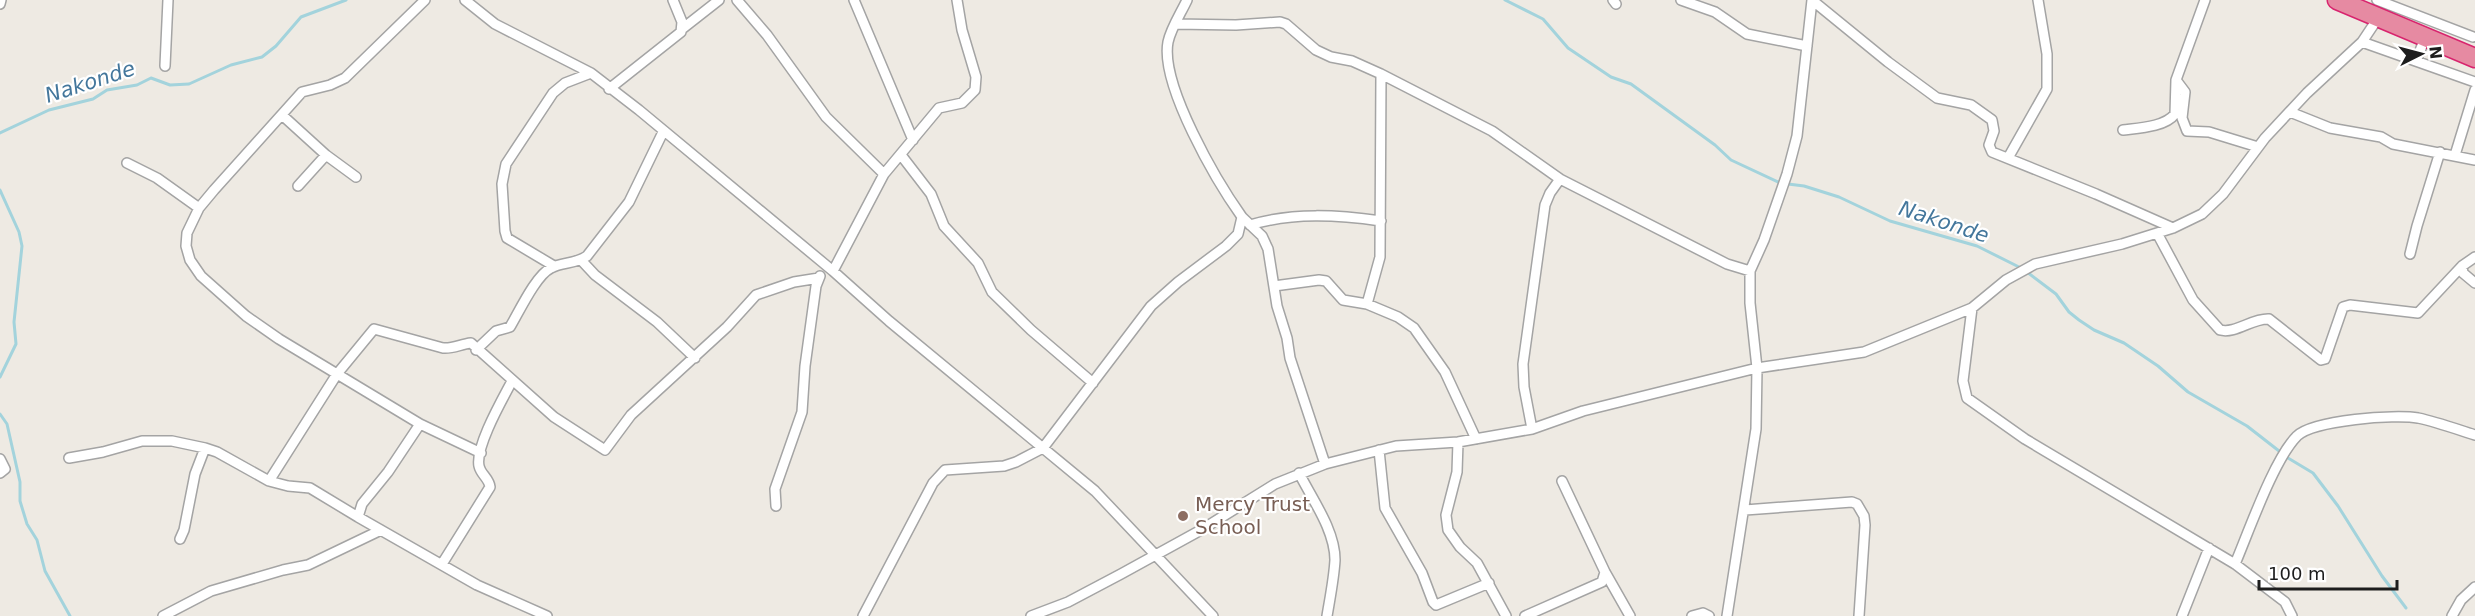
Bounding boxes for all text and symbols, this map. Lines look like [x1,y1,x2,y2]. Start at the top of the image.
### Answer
north arrow [2391,24,2451,84]
text: N [2425,45,2446,60]
water label: Nakonde [42,56,138,108]
water label: Nakonde [1896,196,1992,248]
place label: Mercy Trust School [1195,492,1310,539]
marker: Mercy Trust School [1176,509,1190,523]
scale bar [2259,553,2397,591]
text: 100 m [2268,563,2326,584]

